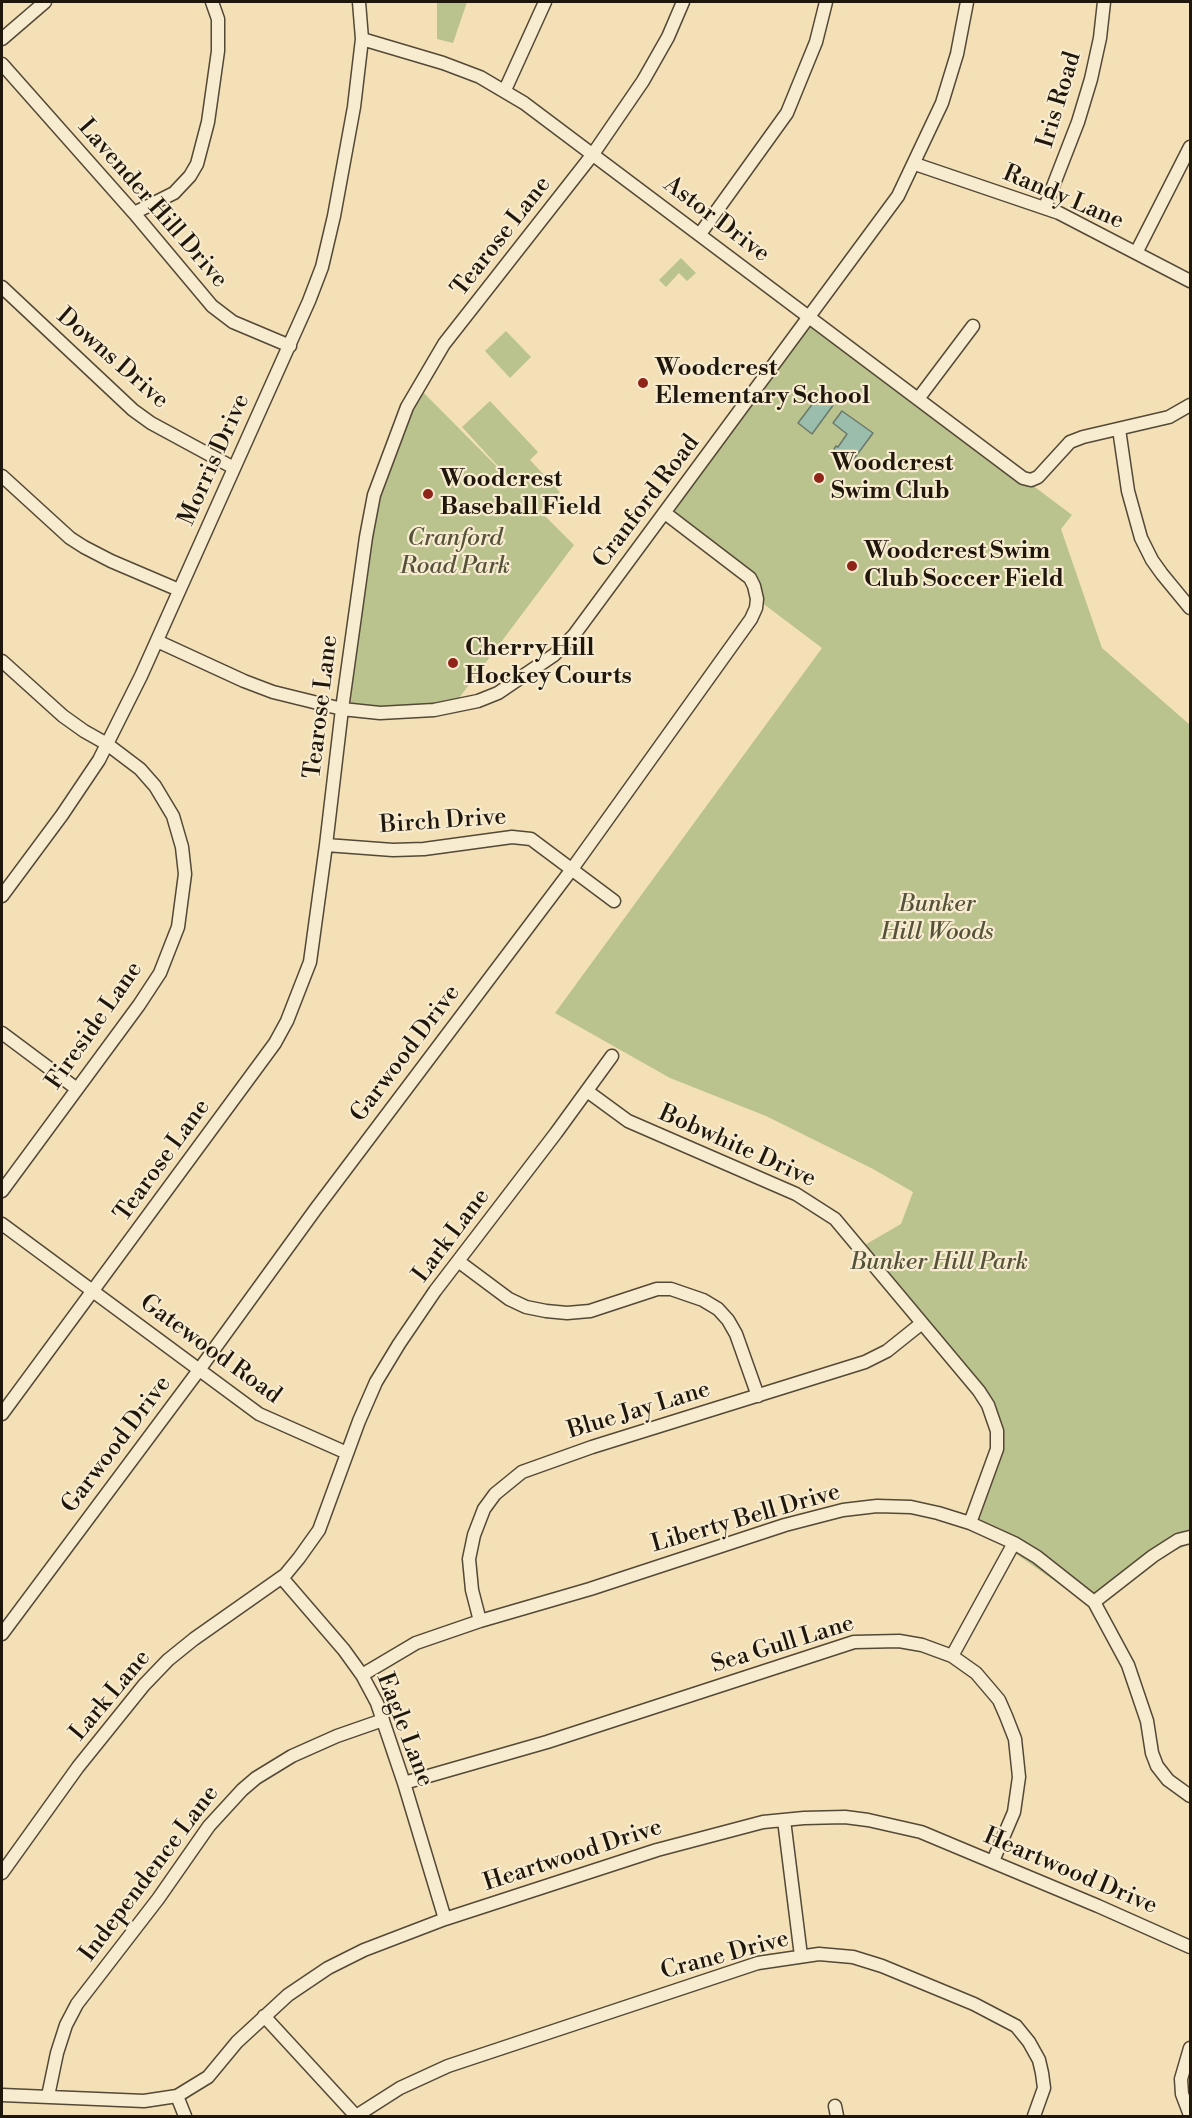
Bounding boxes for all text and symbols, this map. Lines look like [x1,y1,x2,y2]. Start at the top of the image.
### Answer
street label: Iris Road [1032,48,1088,152]
street label: Lavender Hill Drive [71,114,233,294]
street label: Randy Lane [998,160,1128,236]
street label: Tearose Lane [446,171,558,303]
street label: Astor Drive [657,171,775,269]
street label: Downs Drive [50,303,174,415]
place label: Woodcrest Elementary School [655,355,870,411]
marker: Woodcrest Elementary School [636,376,650,390]
street label: Morris Drive [173,390,257,530]
street label: Cranford Road [588,430,706,574]
place label: Woodcrest Swim Club [831,450,953,506]
place label: Woodcrest Baseball Field [440,466,602,522]
marker: Woodcrest Swim Club [812,471,826,485]
marker: Woodcrest Baseball Field [421,487,435,501]
park label: Cranford Road Park [400,525,510,581]
place label: Woodcrest Swim Club Soccer Field [864,538,1064,594]
marker: Woodcrest Swim Club Soccer Field [845,559,859,573]
street label: Tearose Lane [299,633,345,781]
place label: Cherry Hill Hockey Courts [465,635,632,691]
marker: Cherry Hill Hockey Courts [446,656,460,670]
street label: Birch Drive [379,803,507,841]
park label: Bunker Hill Woods [880,891,994,947]
street label: Fireside Lane [40,957,150,1095]
street label: Garwood Drive [345,980,467,1128]
street label: Tearose Lane [109,1094,217,1228]
street label: Bobwhite Drive [654,1100,820,1194]
street label: Lark Lane [407,1183,497,1289]
park label: Bunker Hill Park [850,1249,1028,1277]
street label: Gatewood Road [134,1289,286,1411]
street label: Garwood Drive [56,1371,178,1519]
street label: Blue Jay Lane [564,1376,714,1446]
street label: Liberty Bell Drive [648,1478,844,1560]
street label: Sea Gull Lane [708,1610,858,1680]
street label: Lark Lane [65,1645,157,1747]
street label: Eagle Lane [369,1669,439,1791]
street label: Independence Lane [74,1780,226,1968]
street label: Heartwood Drive [480,1814,666,1898]
street label: Heartwood Drive [979,1822,1161,1922]
street label: Crane Drive [658,1925,792,1987]

